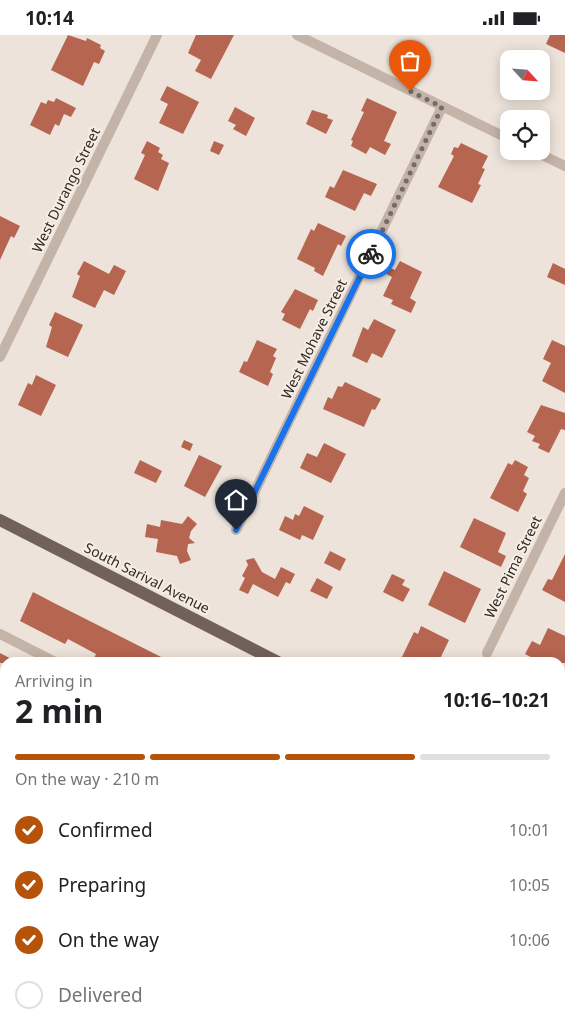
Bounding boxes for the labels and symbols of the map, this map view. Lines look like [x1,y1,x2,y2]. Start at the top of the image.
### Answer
pin [389,40,431,91]
north arrow [500,50,550,100]
street label: West Durango Street [27,124,104,255]
courier [346,229,396,279]
street label: West Mohave Street [276,276,351,402]
pin [215,479,257,530]
street label: West Pima Street [480,512,546,621]
street label: South Sarival Avenue [81,538,213,617]

